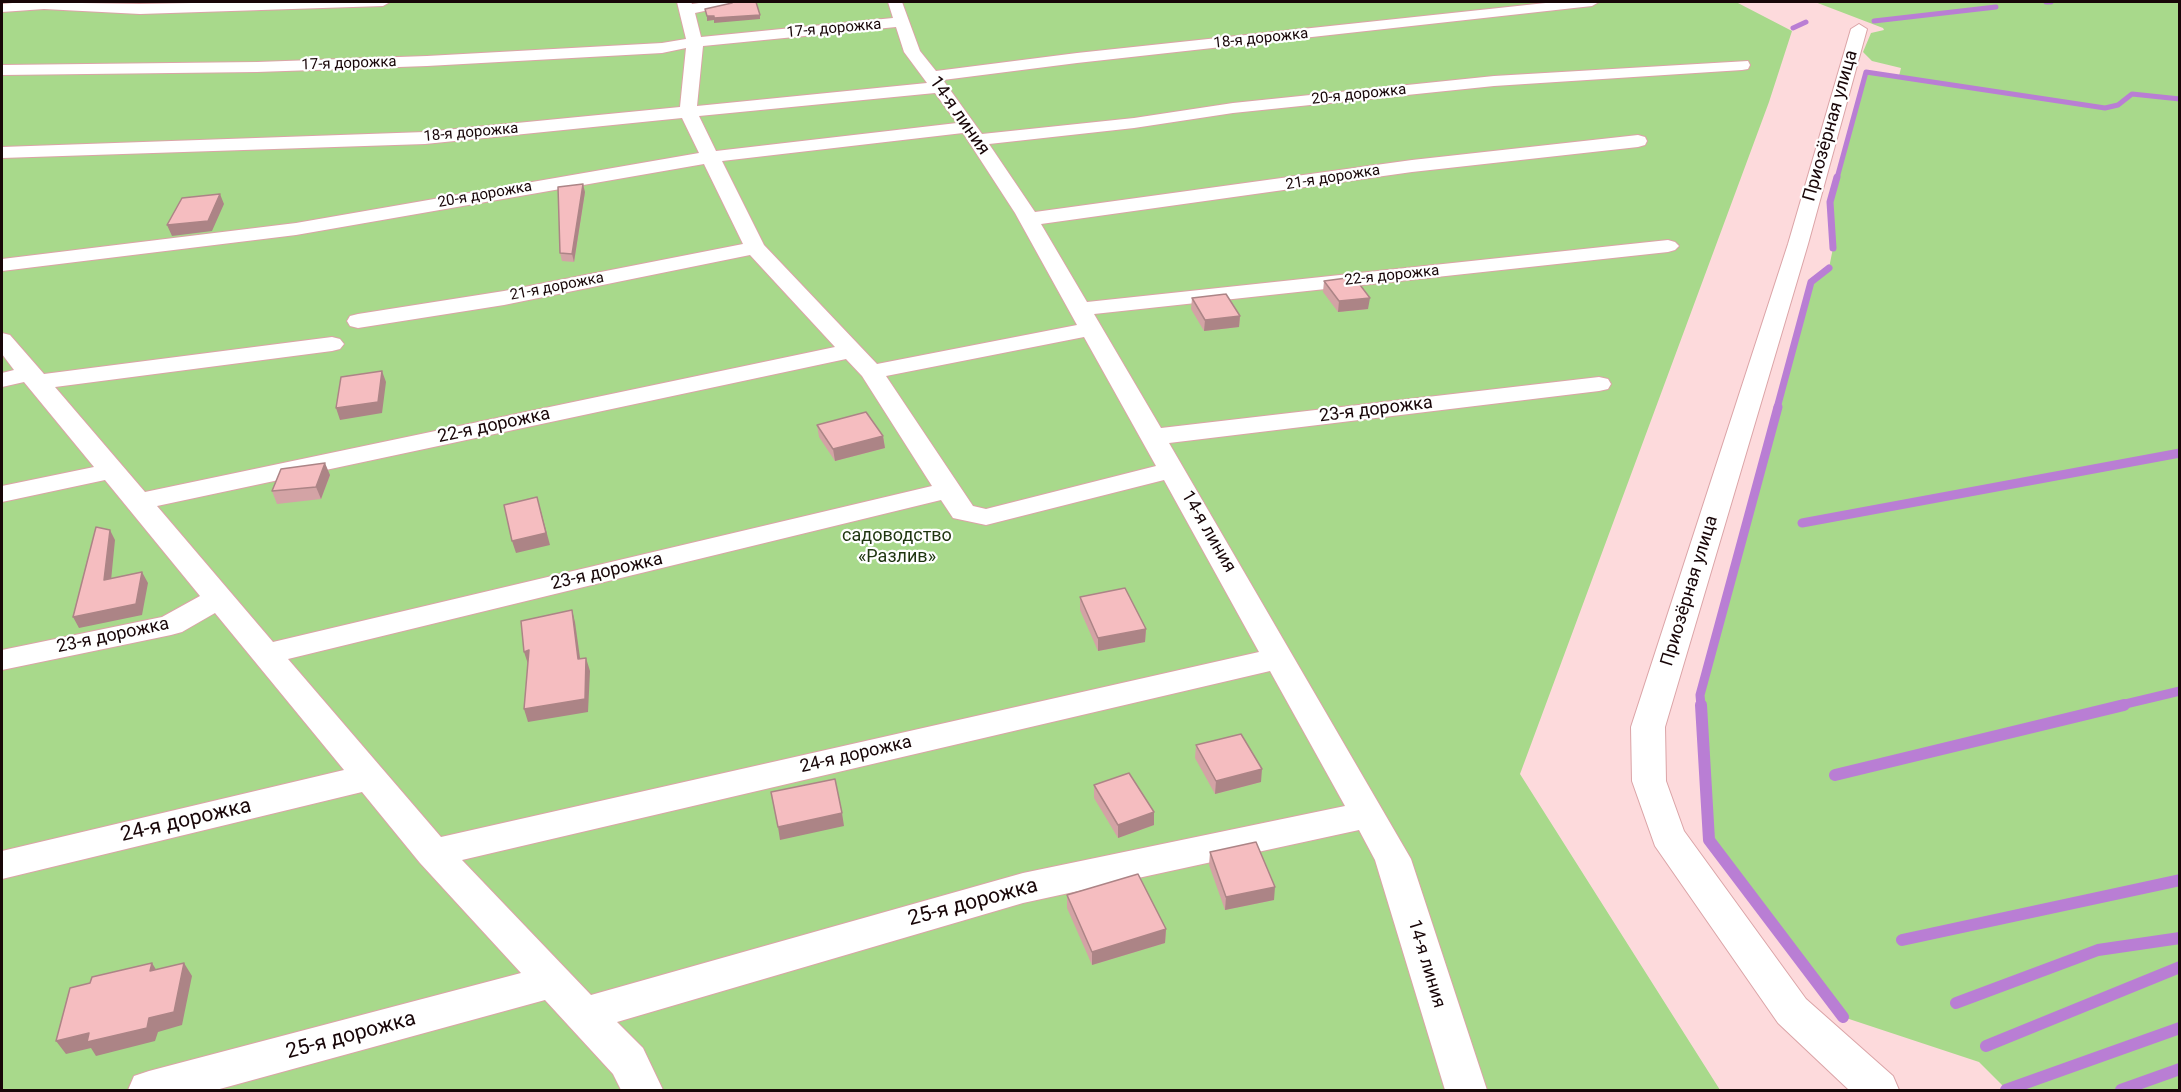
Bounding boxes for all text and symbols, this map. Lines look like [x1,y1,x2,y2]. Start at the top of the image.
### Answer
street label: 17-я дорожка [786,16,882,42]
street label: 18-я дорожка [1213,25,1309,53]
street label: Приозёрная улица [1799,48,1863,204]
street label: 17-я дорожка [301,53,397,75]
street label: 14-я линия [924,73,994,159]
street label: 20-я дорожка [1311,81,1407,109]
street label: 18-я дорожка [423,120,519,146]
street label: 21-я дорожка [1285,162,1381,194]
street label: 20-я дорожка [437,178,533,212]
street label: 22-я дорожка [1344,262,1440,290]
street label: 21-я дорожка [509,269,605,305]
street label: 23-я дорожка [1318,392,1434,428]
street label: 22-я дорожка [436,404,552,448]
street label: 14-я линия [1176,487,1240,577]
street label: Приозёрная улица [1657,513,1723,669]
park label: садоводство «Разлив» [842,525,952,568]
street label: 23-я дорожка [549,549,665,595]
street label: 23-я дорожка [55,614,171,658]
street label: 24-я дорожка [798,732,914,778]
street label: 24-я дорожка [118,794,254,848]
street label: 25-я дорожка [905,874,1041,932]
street label: 14-я линия [1402,917,1450,1011]
street label: 25-я дорожка [283,1007,419,1065]

